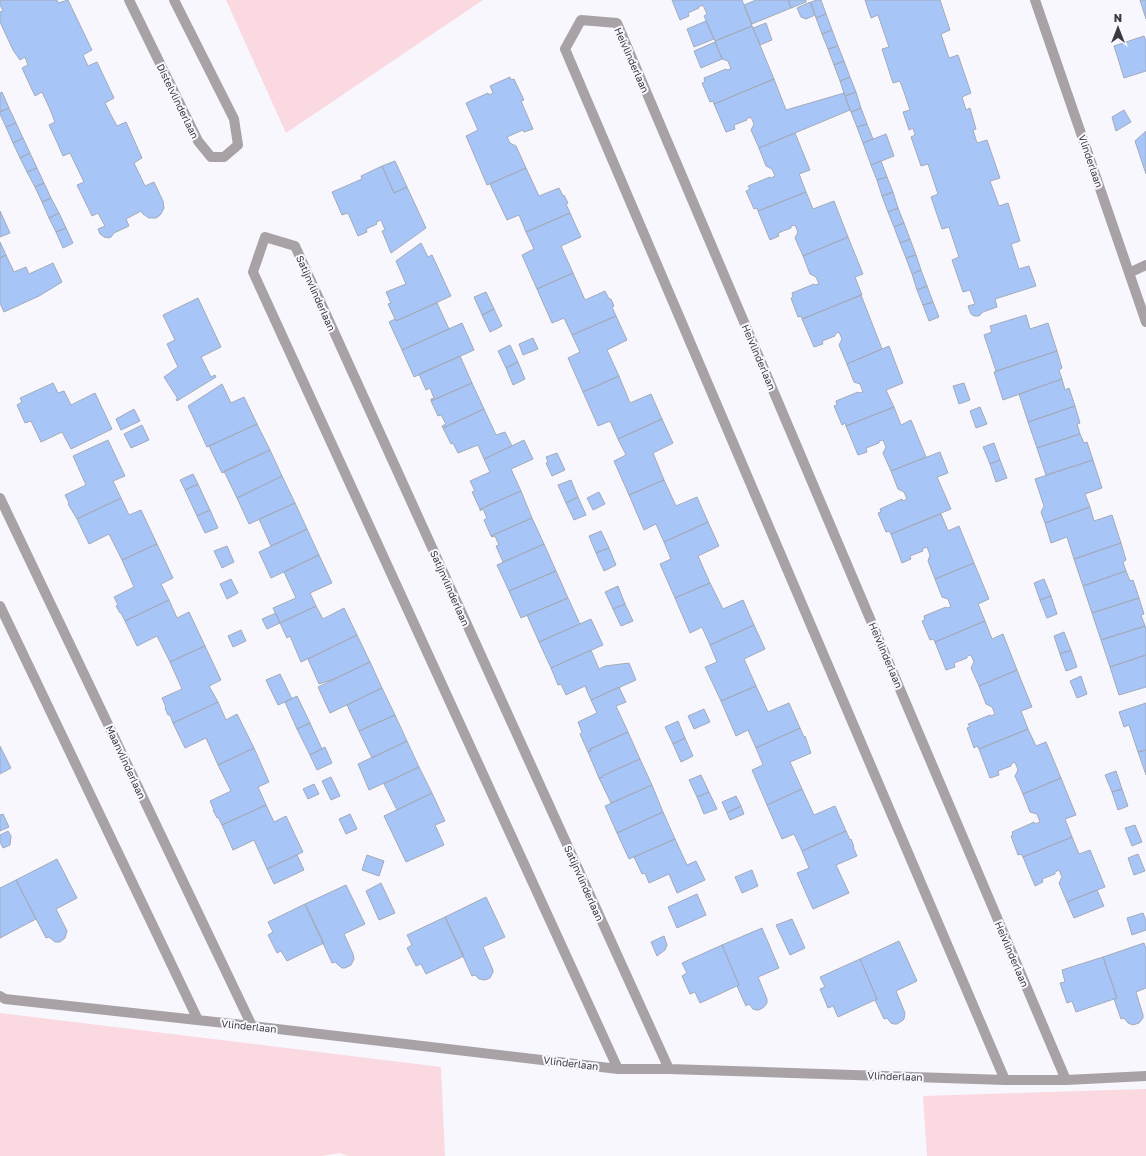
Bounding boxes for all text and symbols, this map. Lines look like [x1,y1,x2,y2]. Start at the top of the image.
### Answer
north arrow [1098,8,1138,48]
text: N [1114,11,1122,24]
street label: Heivlinderlaan [612,25,652,95]
street label: Distelvlinderlaan [155,62,201,140]
street label: Vlinderlaan [1076,133,1106,189]
street label: Satijnvlinderlaan [294,253,338,333]
street label: Heivlinderlaan [740,322,778,392]
street label: Satijnvlinderlaan [428,548,472,628]
street label: Heivlinderlaan [867,620,905,690]
street label: Maanvlinderlaan [104,723,148,801]
street label: Satijnvlinderlaan [562,843,606,923]
street label: Heivlinderlaan [993,919,1031,989]
street label: Vlinderlaan [221,1017,277,1035]
street label: Vlinderlaan [543,1054,599,1072]
street label: Vlinderlaan [867,1069,923,1083]

